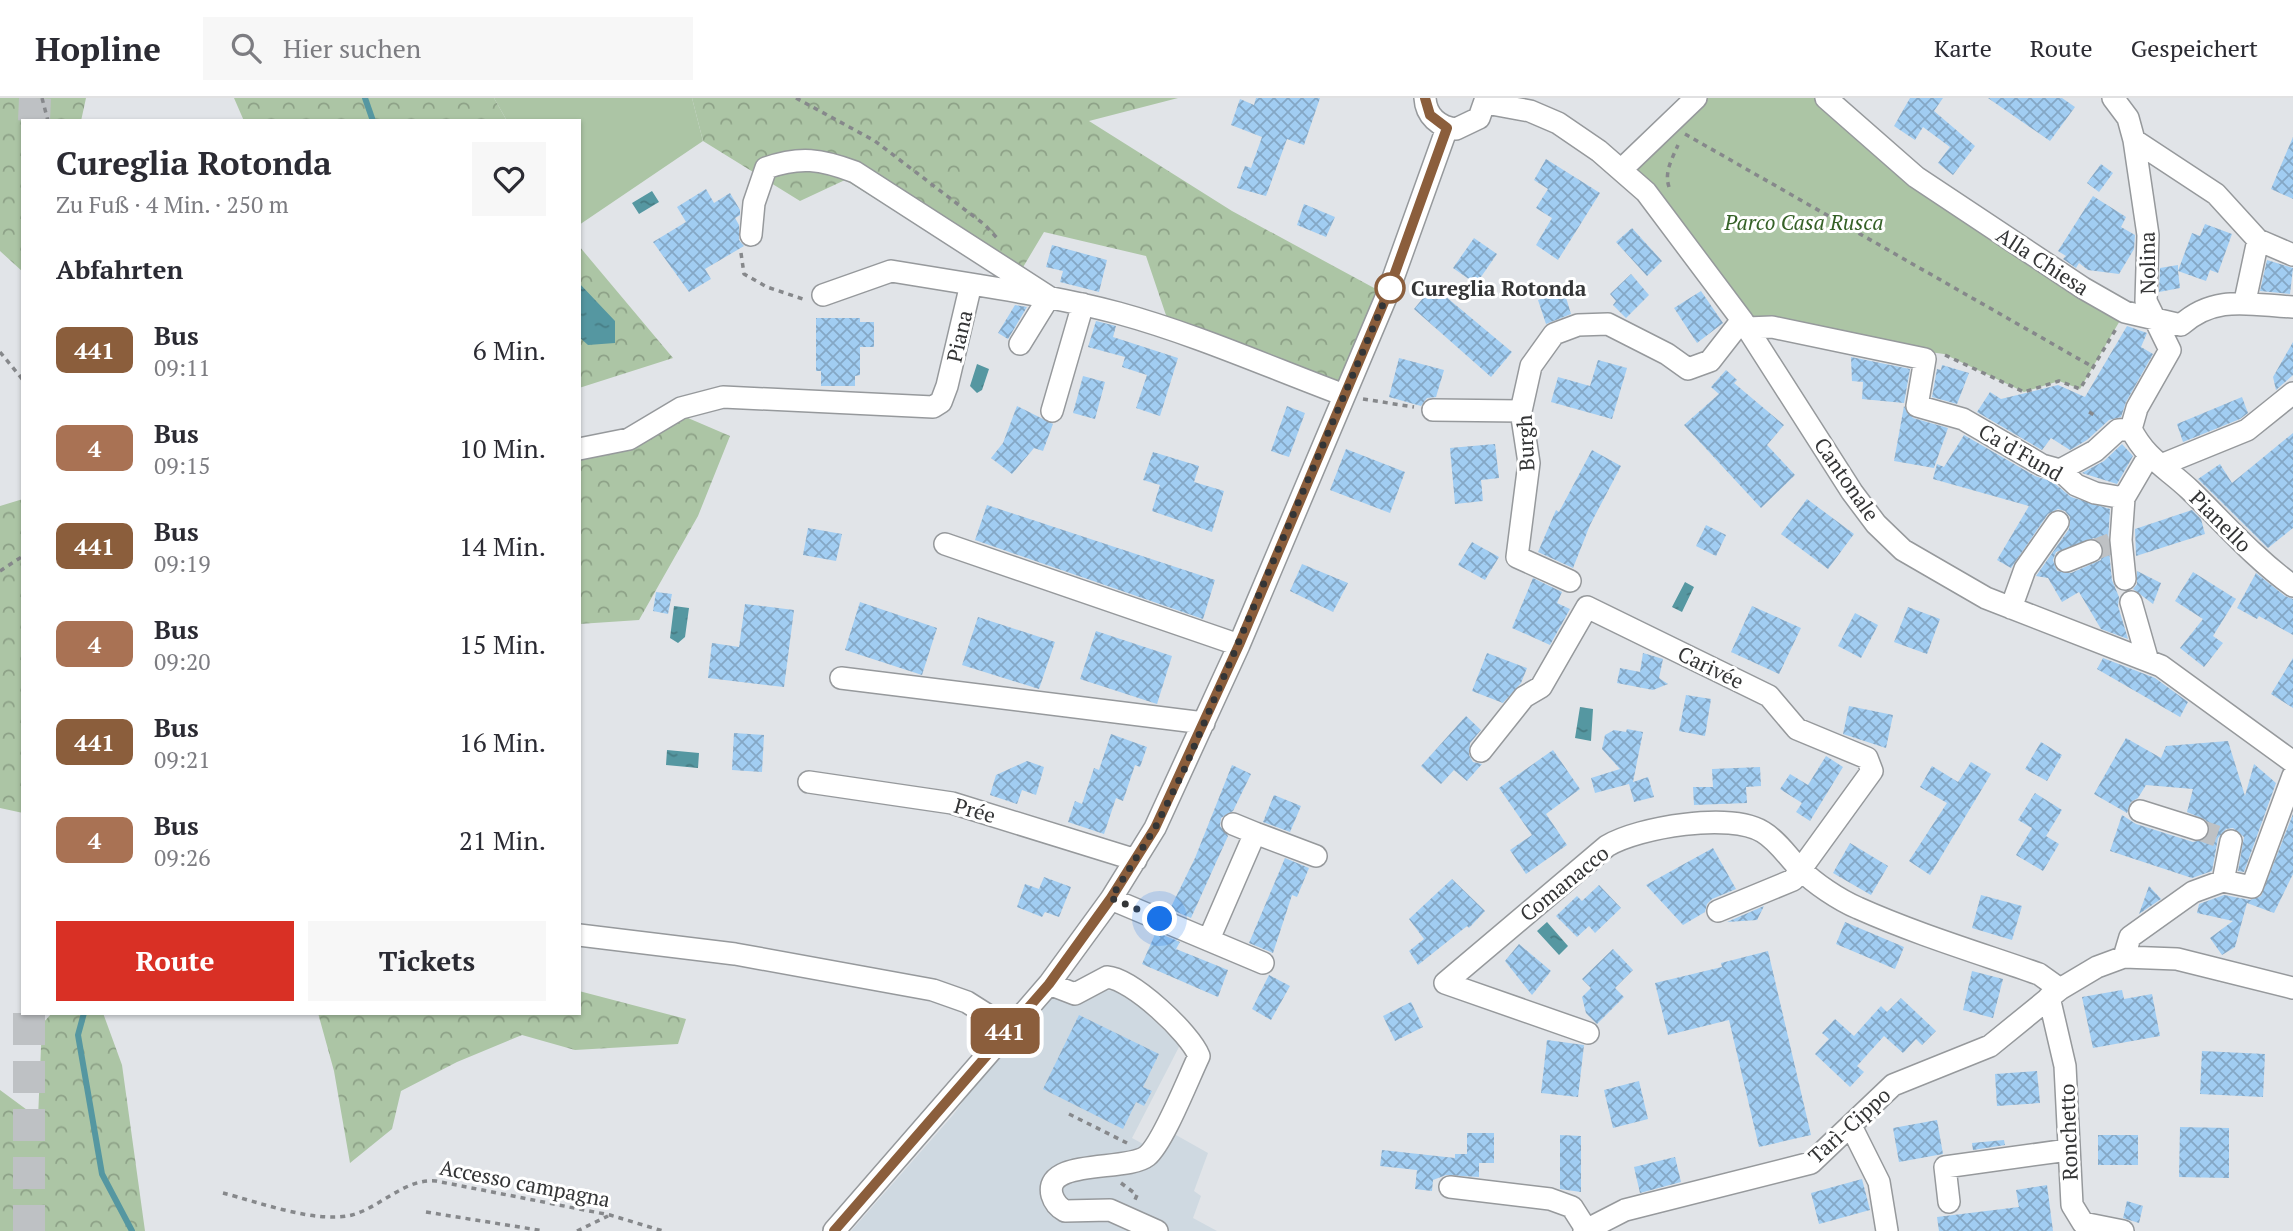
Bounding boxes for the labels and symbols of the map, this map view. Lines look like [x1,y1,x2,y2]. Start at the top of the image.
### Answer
park label: Parco Casa Rusca [1724,208,1883,236]
street label: Alla Chiesa [1991,221,2095,302]
street label: Nolina [2132,231,2162,295]
marker: Cureglia Rotonda [1375,273,1405,303]
place label: Cureglia Rotonda [1411,274,1587,302]
street label: Piana [939,307,979,365]
street label: Burgh [1510,414,1540,472]
street label: Ca'd'Fund [1974,417,2068,487]
street label: Cantonale [1808,432,1886,526]
street label: Pianello [2184,484,2258,558]
street label: Carivée [1673,639,1749,695]
street label: Prée [951,791,999,829]
street label: Comanacco [1514,838,1614,928]
your location [1142,901,1177,936]
line badge: 441 [965,1008,1045,1054]
street label: Tarì-Cippo [1802,1081,1896,1169]
street label: Ronchetto [2052,1083,2084,1181]
street label: Accesso campagna [437,1153,613,1213]

